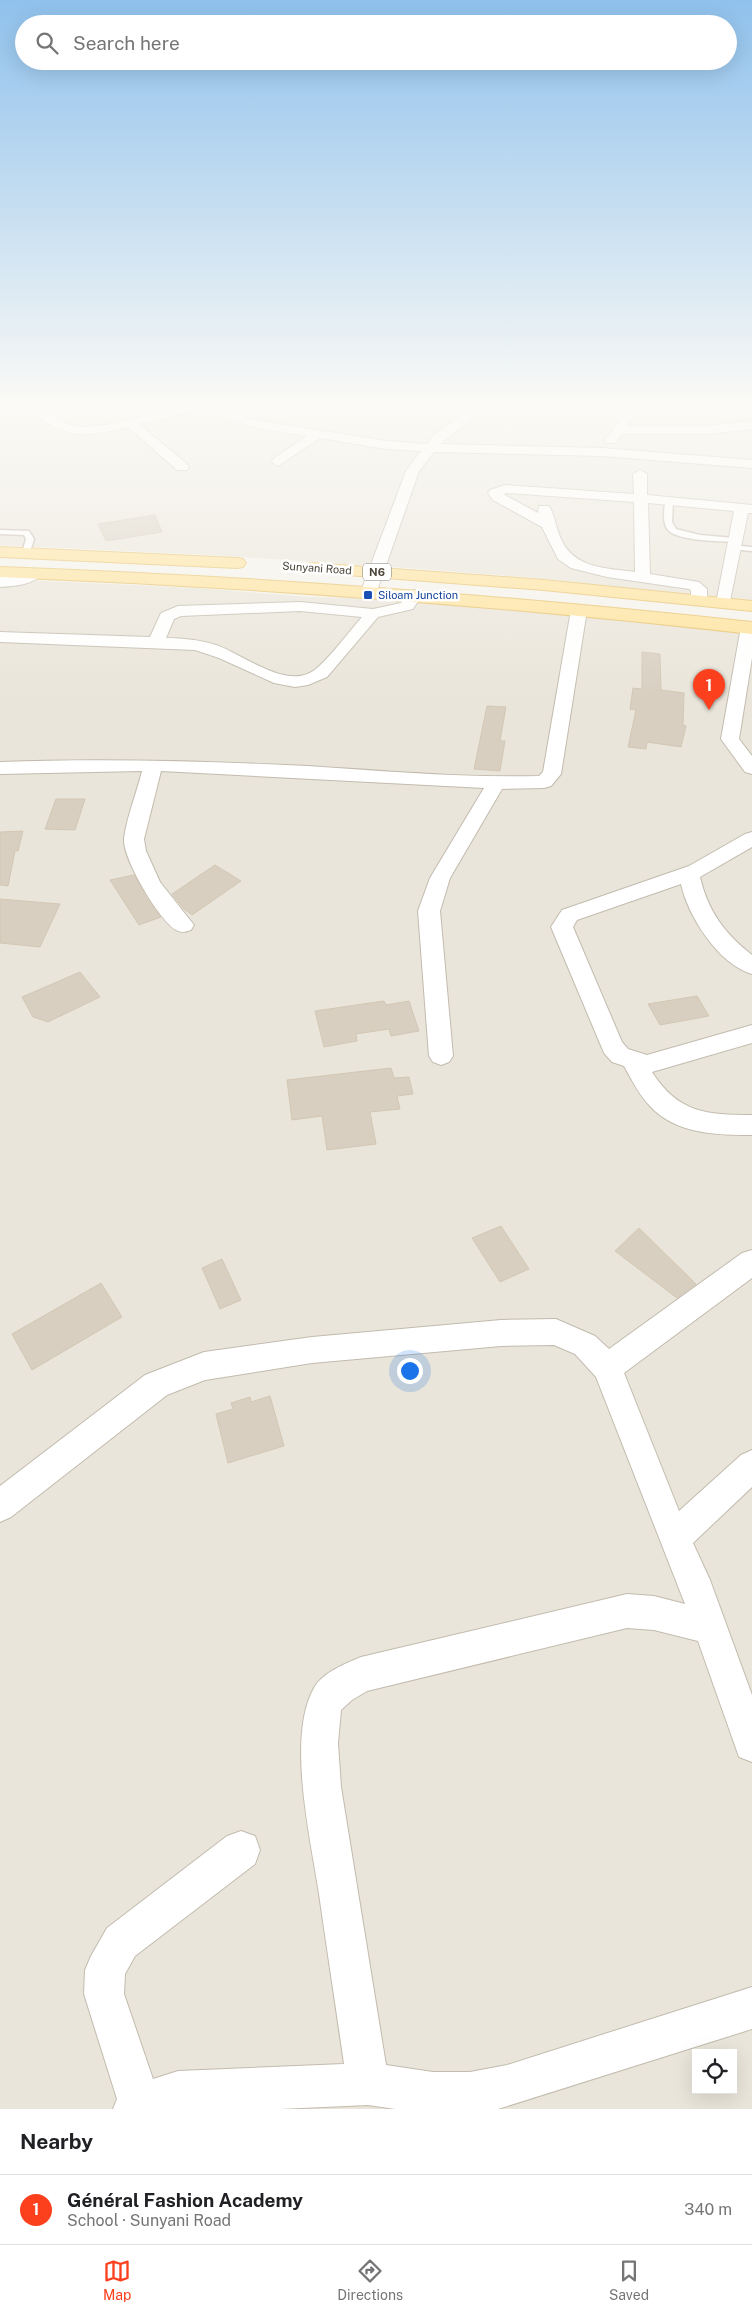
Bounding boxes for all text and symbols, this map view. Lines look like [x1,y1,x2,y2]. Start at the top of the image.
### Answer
search box [15,15,737,70]
icon: search [33,29,61,57]
text: Search here [73,32,180,54]
street label: Sunyani Road [282,560,352,576]
road number: N6 [363,564,391,580]
marker: Siloam Junction [362,589,374,601]
place label: Siloam Junction [378,589,458,601]
pin: 1 [693,669,725,710]
your location [397,1358,423,1384]
map controls [692,2049,737,2094]
button: locate [692,2049,737,2094]
text: Nearby [20,2129,93,2154]
text: Général Fashion Academy [67,2189,303,2211]
text: 1 [33,2200,39,2219]
text: 340 m [684,2200,732,2219]
text: School · Sunyani Road [67,2211,231,2230]
tab: Map [103,2257,131,2303]
tab: Directions [337,2257,403,2303]
tab: Saved [609,2257,649,2303]

